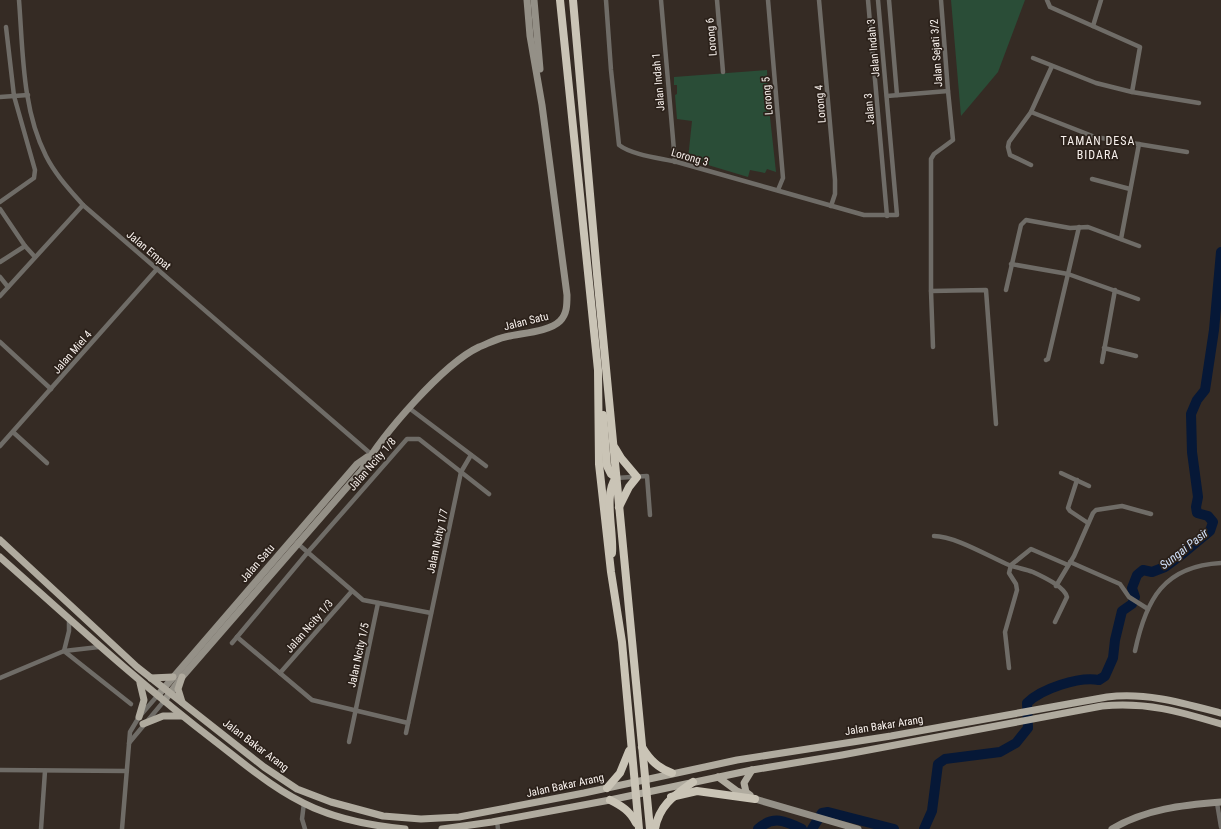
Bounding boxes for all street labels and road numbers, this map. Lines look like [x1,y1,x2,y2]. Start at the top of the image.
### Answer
street label: Lorong 6 [703,17,720,57]
street label: Jalan Indah 3 [864,18,883,78]
street label: Jalan Sejati 3/2 [928,19,945,87]
street label: Jalan Indah 1 [649,52,668,112]
street label: Lorong 5 [759,76,776,116]
street label: Lorong 4 [812,84,829,124]
street label: Jalan 3 [862,93,877,125]
street label: Lorong 3 [670,146,710,169]
street label: Jalan Empat [124,228,174,273]
street label: Jalan Satu [502,310,550,333]
street label: Jalan Miel 4 [50,328,95,376]
street label: Jalan Ncity 1/8 [346,435,399,493]
street label: Jalan Ncity 1/7 [424,507,451,575]
street label: Jalan Satu [237,542,277,585]
street label: Jalan Ncity 1/3 [283,597,336,655]
street label: Jalan Ncity 1/5 [345,621,372,689]
street label: Jalan Bakar Arang [844,713,924,738]
street label: Jalan Bakar Arang [220,716,291,774]
street label: Jalan Bakar Arang [525,771,605,800]

